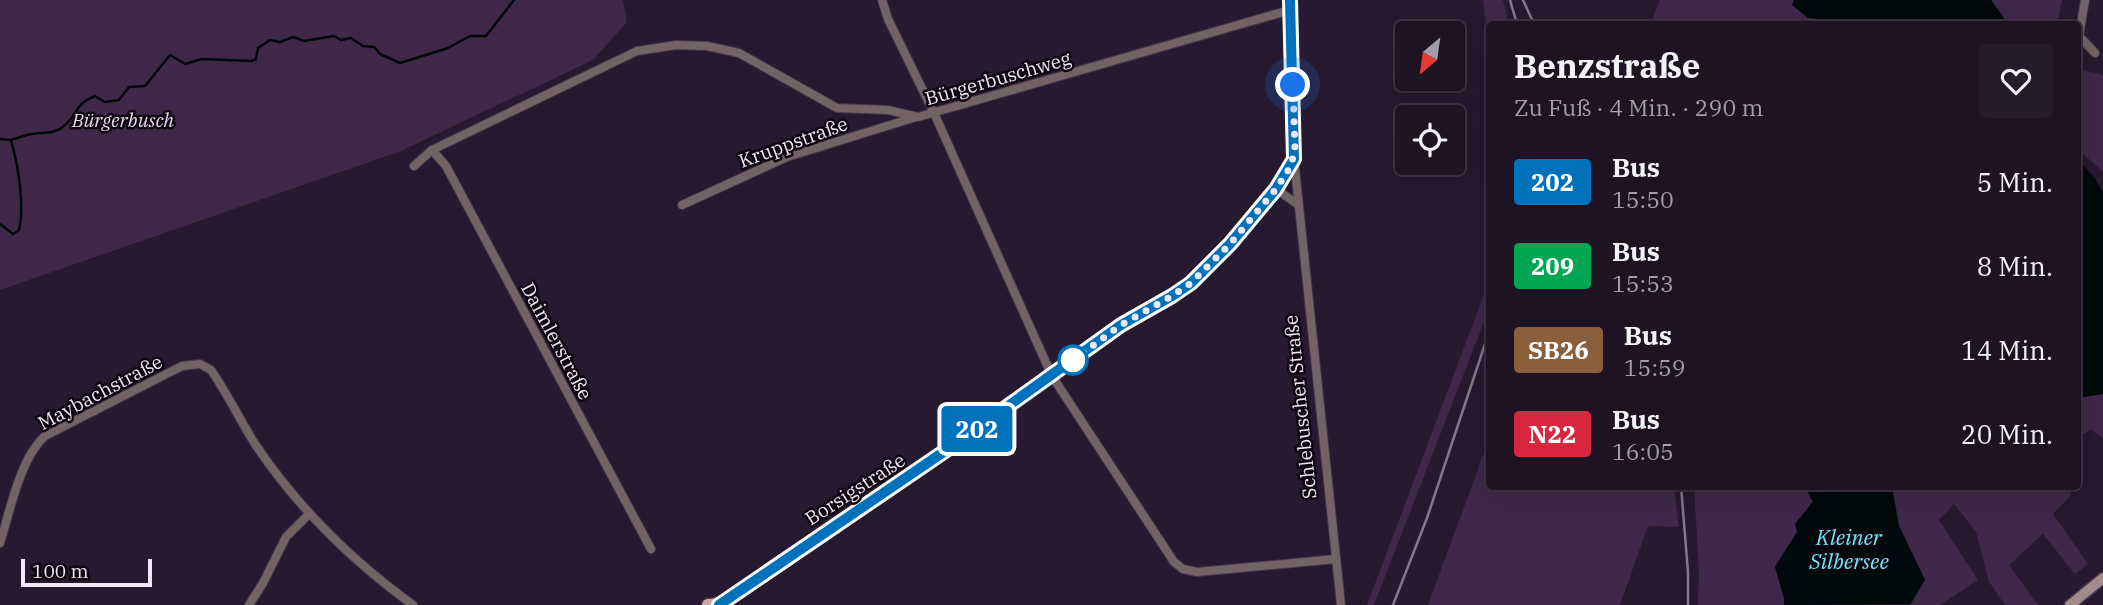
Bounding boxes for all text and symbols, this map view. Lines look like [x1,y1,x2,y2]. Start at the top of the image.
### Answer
north arrow [1395,21,1465,91]
map controls [1395,21,1465,175]
text: Benzstraße [1514,44,1700,87]
button: heart [1979,44,2053,118]
street label: Bürgerbuschweg [922,46,1074,110]
your location [1275,67,1310,102]
text: Zu Fuß · 4 Min. · 290 m [1514,92,1763,122]
button: locate [1395,105,1465,175]
park label: Bürgerbusch [71,108,175,132]
street label: Kruppstraße [735,111,851,173]
text: Bus [1612,150,1660,184]
text: 5 Min. [1977,165,2053,199]
text: 202 [1531,166,1574,198]
text: 15:50 [1612,184,1674,214]
text: Bus [1612,234,1660,268]
text: 8 Min. [1977,249,2053,283]
text: 209 [1531,250,1574,282]
text: 15:53 [1612,268,1674,298]
street label: Daimlerstraße [516,278,598,404]
street label: Schlebuscher Straße [1278,314,1322,500]
text: Bus [1624,318,1672,352]
text: 14 Min. [1961,333,2053,367]
text: SB26 [1528,334,1589,366]
unlabelled marker [1058,345,1088,375]
street label: Maybachstraße [34,349,166,435]
text: 15:59 [1624,352,1686,382]
text: Bus [1612,402,1660,436]
line badge: 202 [937,406,1017,452]
text: 202 [955,413,999,445]
text: 20 Min. [1961,417,2053,451]
text: N22 [1529,418,1576,450]
text: 16:05 [1612,436,1674,466]
street label: Borsigstraße [800,448,910,530]
water label: Kleiner Silbersee [1808,523,1889,575]
scale bar [21,556,152,588]
text: 100 m [32,559,89,583]

